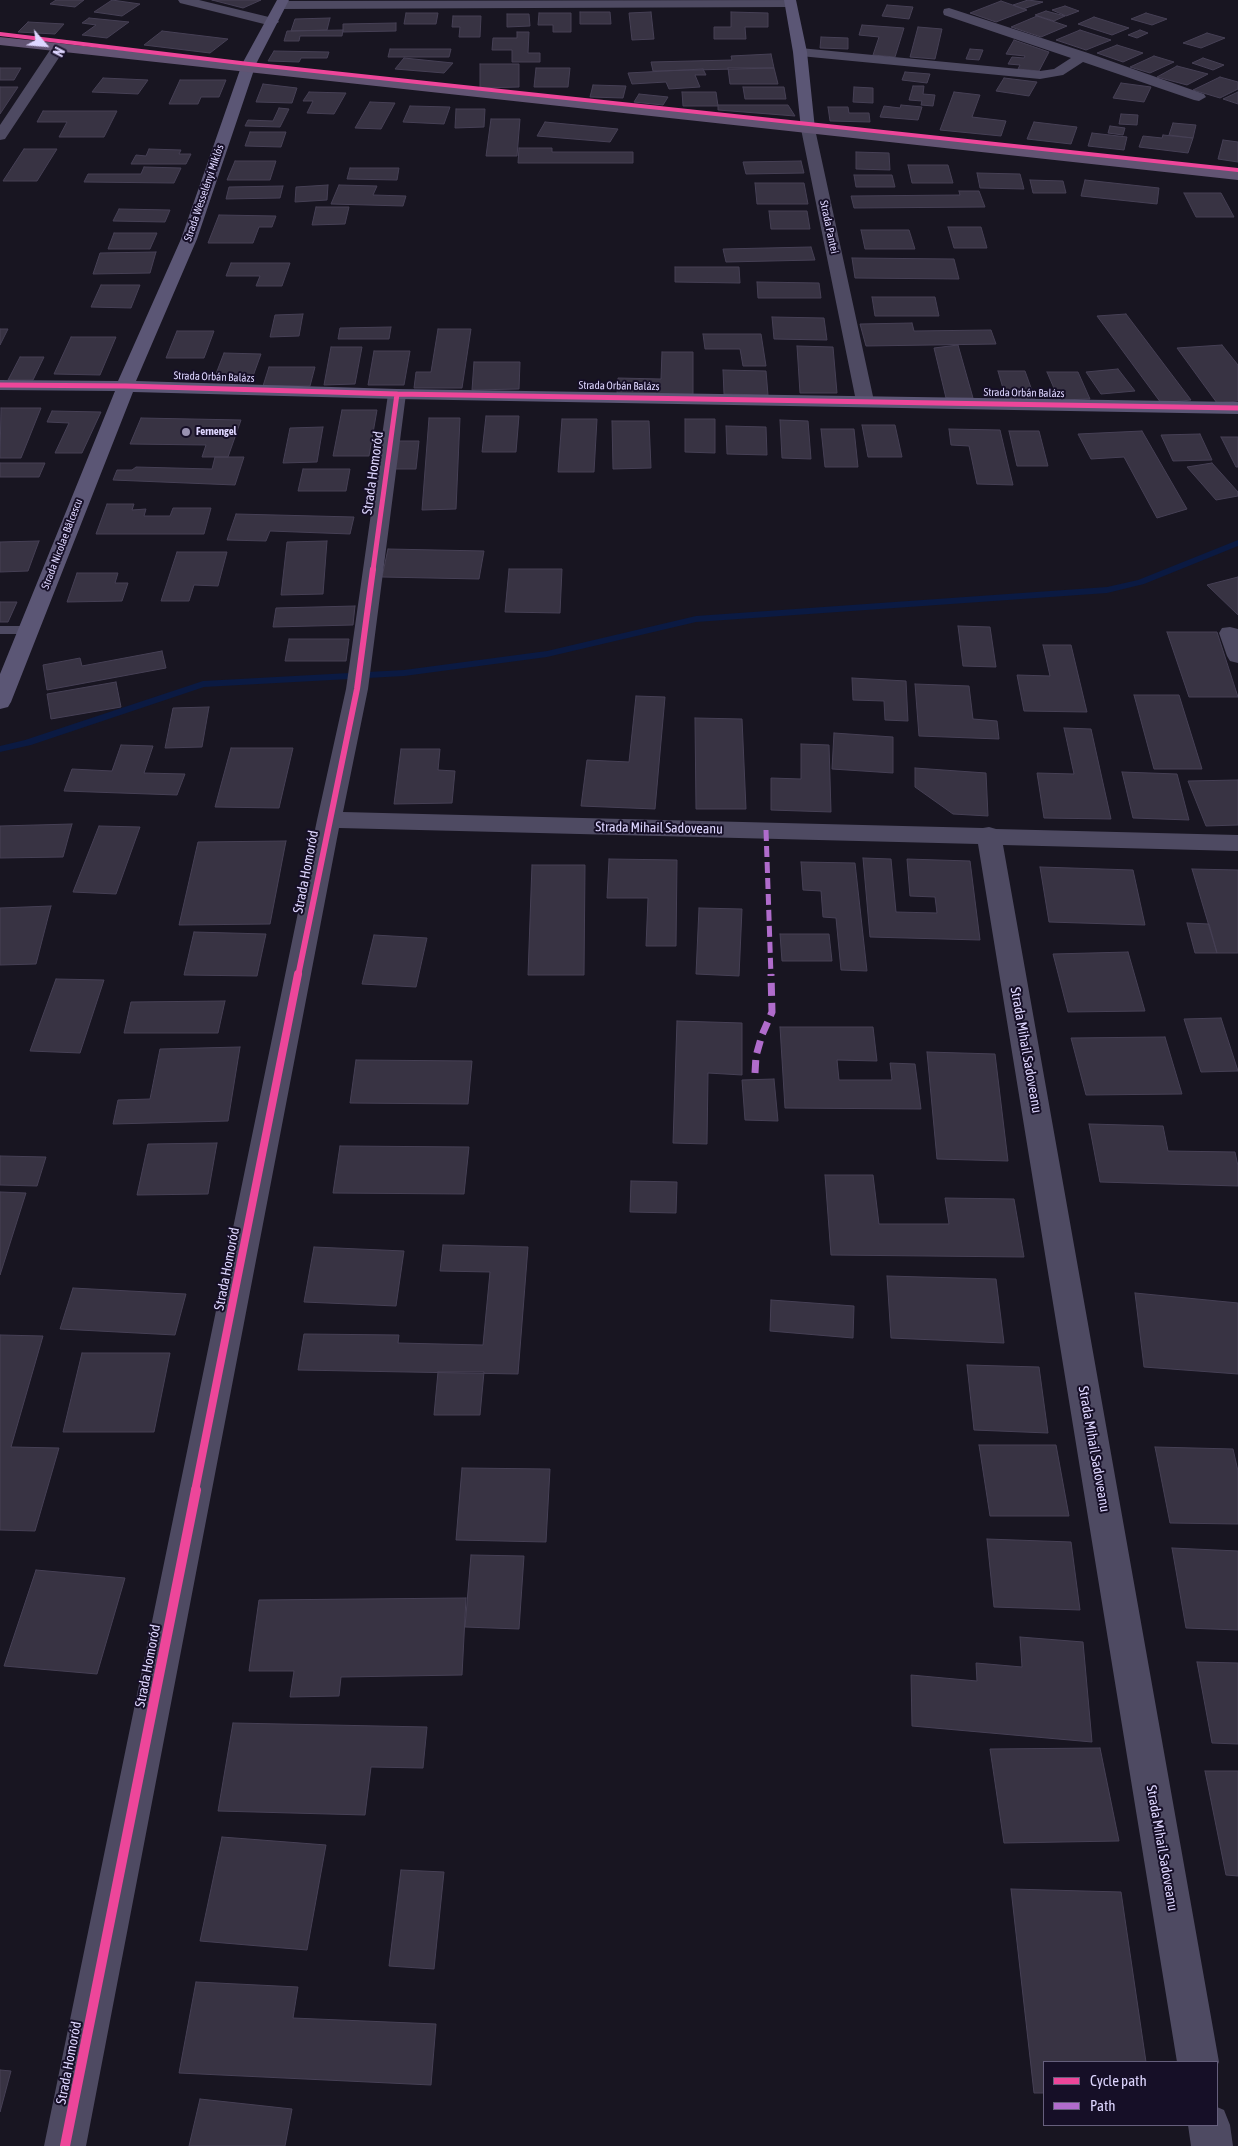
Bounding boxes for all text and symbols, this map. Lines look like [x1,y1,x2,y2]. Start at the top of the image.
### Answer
north arrow [20,20,70,70]
text: N [49,44,67,59]
street label: Strada Wesselényi Miklós [181,143,227,243]
street label: Strada Pantei [817,199,841,255]
street label: Strada Orbán Balázs [173,369,255,385]
street label: Strada Orbán Balázs [578,379,660,393]
street label: Strada Orbán Balázs [983,386,1065,400]
place label: Fernengel [196,425,237,439]
marker: Fernengel [180,426,192,438]
street label: Strada Homoród [359,430,387,516]
street label: Strada Nicolae Bălcescu [39,497,85,591]
street label: Strada Mihail Sadoveanu [595,818,723,838]
street label: Strada Homoród [290,829,322,915]
street label: Strada Mihail Sadoveanu [1007,986,1045,1114]
street label: Strada Homoród [211,1226,243,1312]
street label: Strada Mihail Sadoveanu [1075,1385,1113,1513]
street label: Strada Homoród [132,1623,164,1709]
street label: Strada Mihail Sadoveanu [1143,1784,1181,1912]
street label: Strada Homoród [53,2020,85,2106]
legend [1043,2061,1218,2126]
text: Cycle path [1090,2072,1147,2089]
text: Path [1090,2097,1116,2114]

